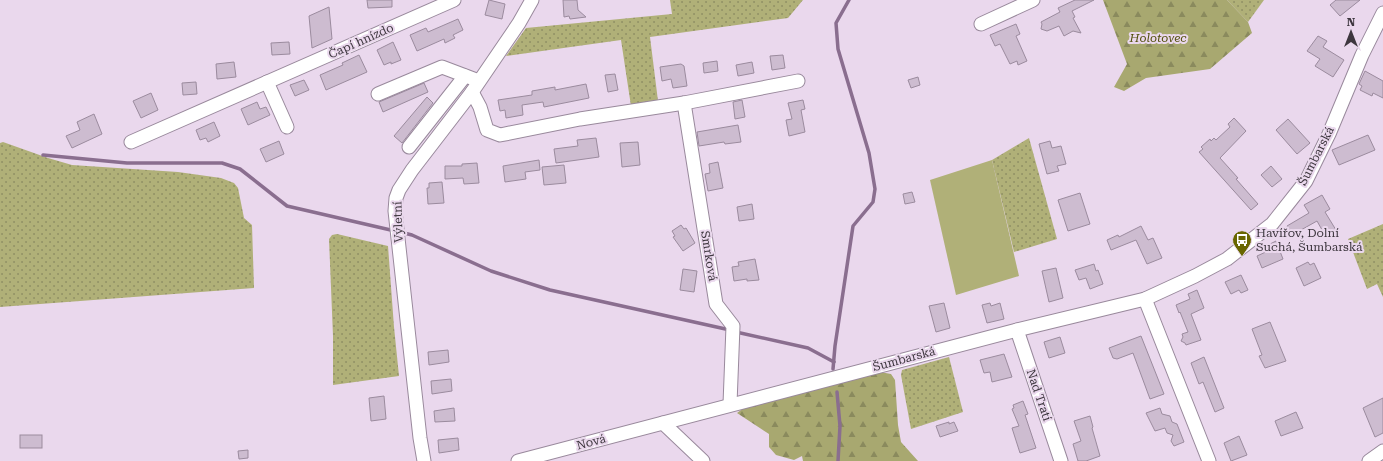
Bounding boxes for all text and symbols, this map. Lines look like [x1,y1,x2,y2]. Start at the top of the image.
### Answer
north arrow [1331,12,1371,52]
text: N [1347,16,1356,29]
street label: Čapí hnízdo [326,20,396,62]
park label: Holotovec [1129,31,1187,45]
street label: Šumbarská [1295,124,1337,188]
street label: Výletní [390,201,406,243]
place label: Havířov, Dolní Suchá, Šumbarská [1256,226,1363,254]
bus stop icon: Havířov, Dolní Suchá, Šumbarská [1231,229,1253,257]
street label: Smrková [698,230,720,283]
street label: Šumbarská [871,344,937,374]
street label: Nad Tratí [1024,367,1054,423]
street label: Nová [575,431,608,453]

